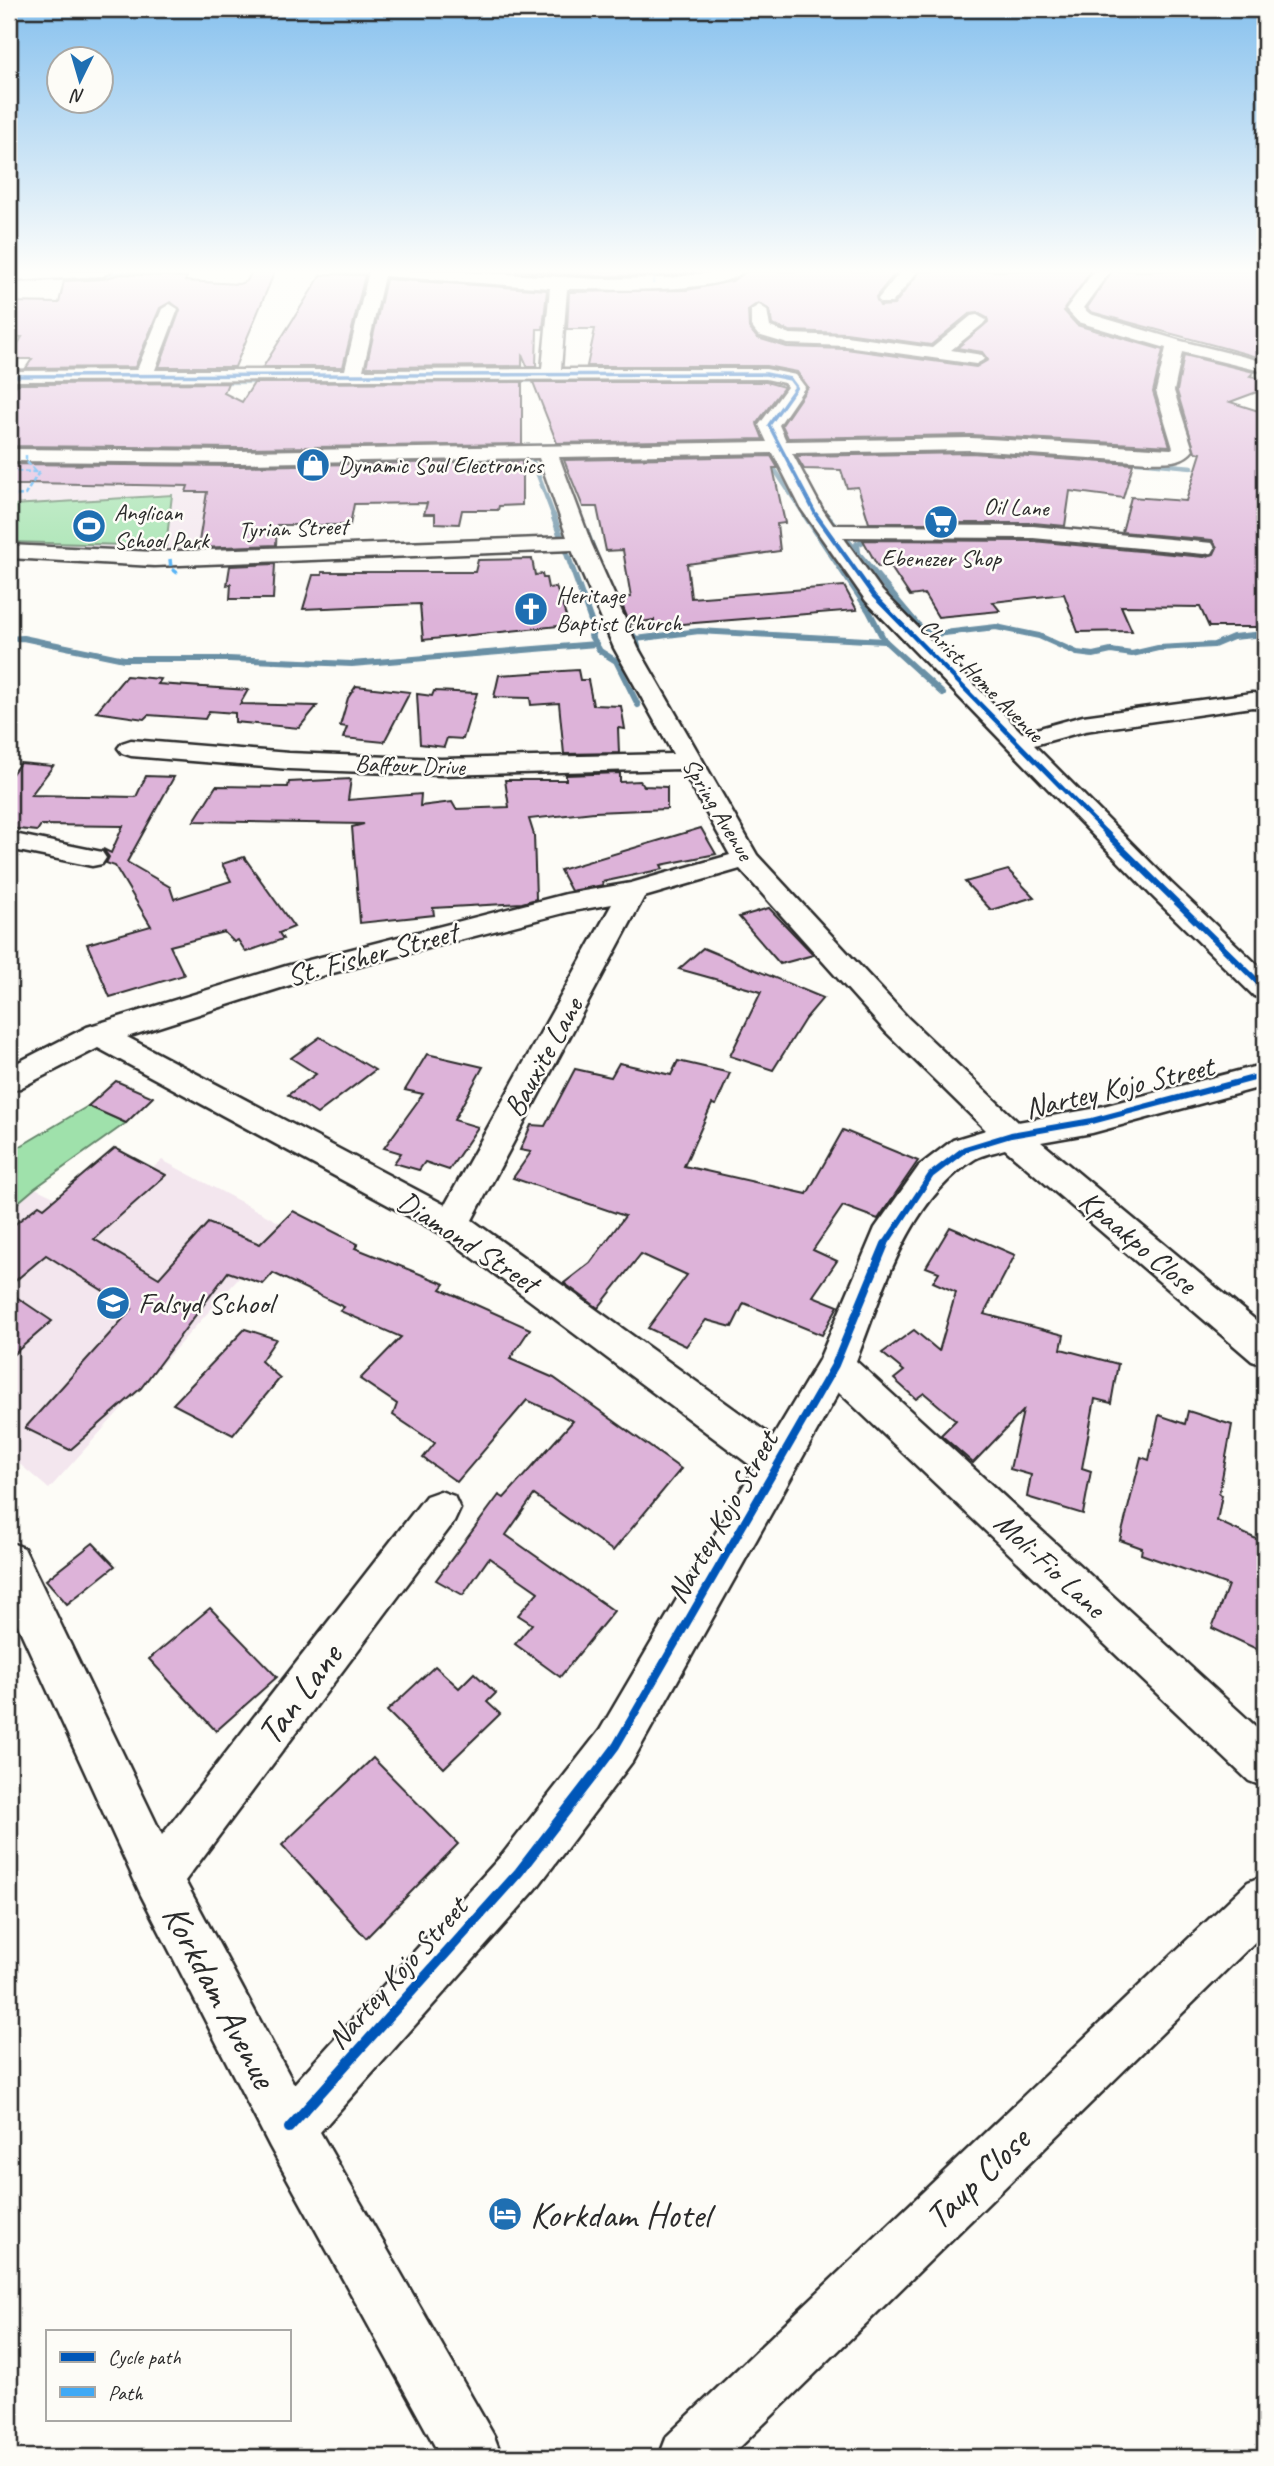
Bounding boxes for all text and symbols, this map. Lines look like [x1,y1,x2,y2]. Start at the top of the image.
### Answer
north arrow [46,46,116,116]
text: N [68,83,86,108]
shop icon: Dynamic Soul Electronics [294,446,332,484]
place label: Dynamic Soul Electronics [338,450,545,480]
street label: Oil Lane [983,491,1051,523]
place label: Anglican School Park [114,497,211,555]
supermarket icon: Ebenezer Shop [922,503,960,541]
sports icon: Anglican School Park [70,507,108,545]
street label: Tyrian Street [238,511,351,545]
place label: Ebenezer Shop [881,543,1003,573]
place label: Heritage Baptist Church [556,580,683,638]
church icon: Heritage Baptist Church [512,590,550,628]
street label: Christ Home Avenue [914,612,1052,750]
street label: Baffour Drive [355,748,467,782]
street label: Spring Avenue [676,752,761,868]
street label: St. Fisher Street [283,912,465,995]
street label: Bauxite Lane [495,989,592,1123]
street label: Nartey Kojo Street [1021,1046,1220,1127]
street label: Diamond Street [390,1182,549,1304]
street label: Kpaakpo Close [1071,1182,1206,1304]
school or university icon: Falsyd School [94,1284,132,1322]
place label: Falsyd School [138,1284,278,1322]
street label: Nartey Kojo Street [658,1422,788,1610]
street label: Moli-Fio Lane [986,1504,1115,1628]
street label: Tan Lane [246,1632,353,1754]
street label: Nartey Kojo Street [319,1887,477,2057]
street label: Korkdam Avenue [152,1896,289,2097]
street label: Taup Close [915,2115,1042,2239]
place label: Korkdam Hotel [530,2191,716,2238]
hotel icon: Korkdam Hotel [486,2195,524,2233]
legend [46,2330,290,2420]
text: Cycle path [108,2344,181,2370]
text: Path [108,2380,144,2406]

